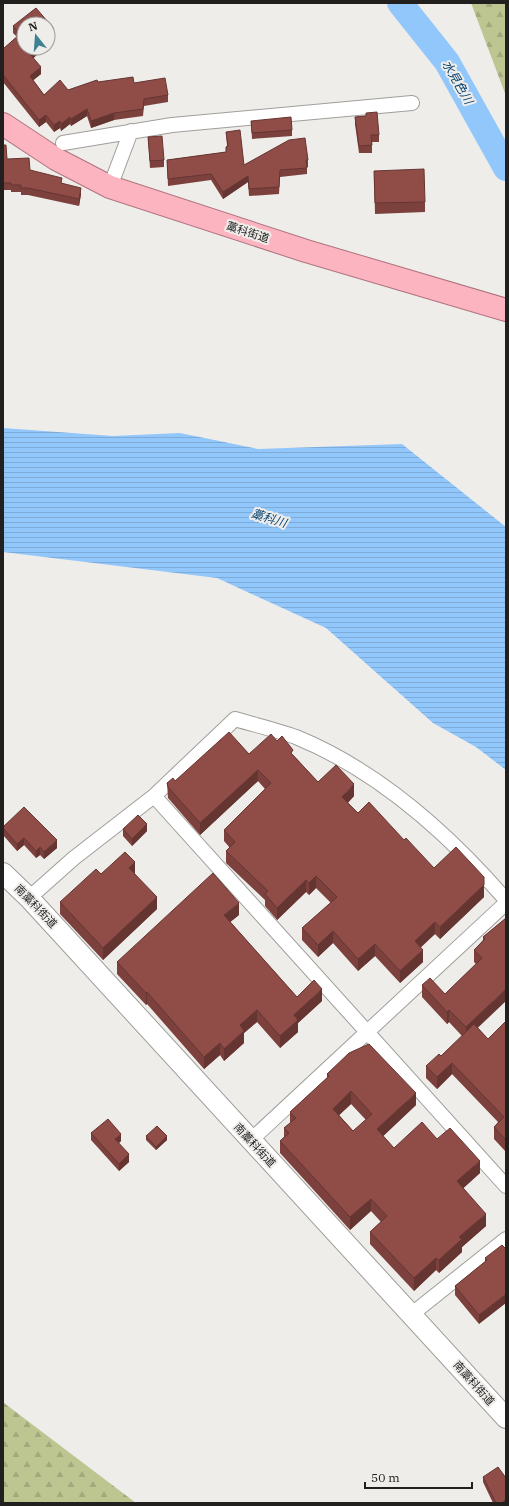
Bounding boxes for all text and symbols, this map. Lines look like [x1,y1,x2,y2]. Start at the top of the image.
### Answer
north arrow [16,16,56,56]
text: N [27,18,40,34]
water label: 水見色川 [440,57,477,108]
street label: 藁科街道 [225,219,271,245]
water label: 藁科川 [250,506,290,531]
street label: 南藁科街道 [12,881,60,931]
street label: 南藁科街道 [231,1120,279,1170]
street label: 南藁科街道 [450,1358,498,1408]
scale bar [365,1464,472,1490]
text: 50 m [371,1470,400,1485]

